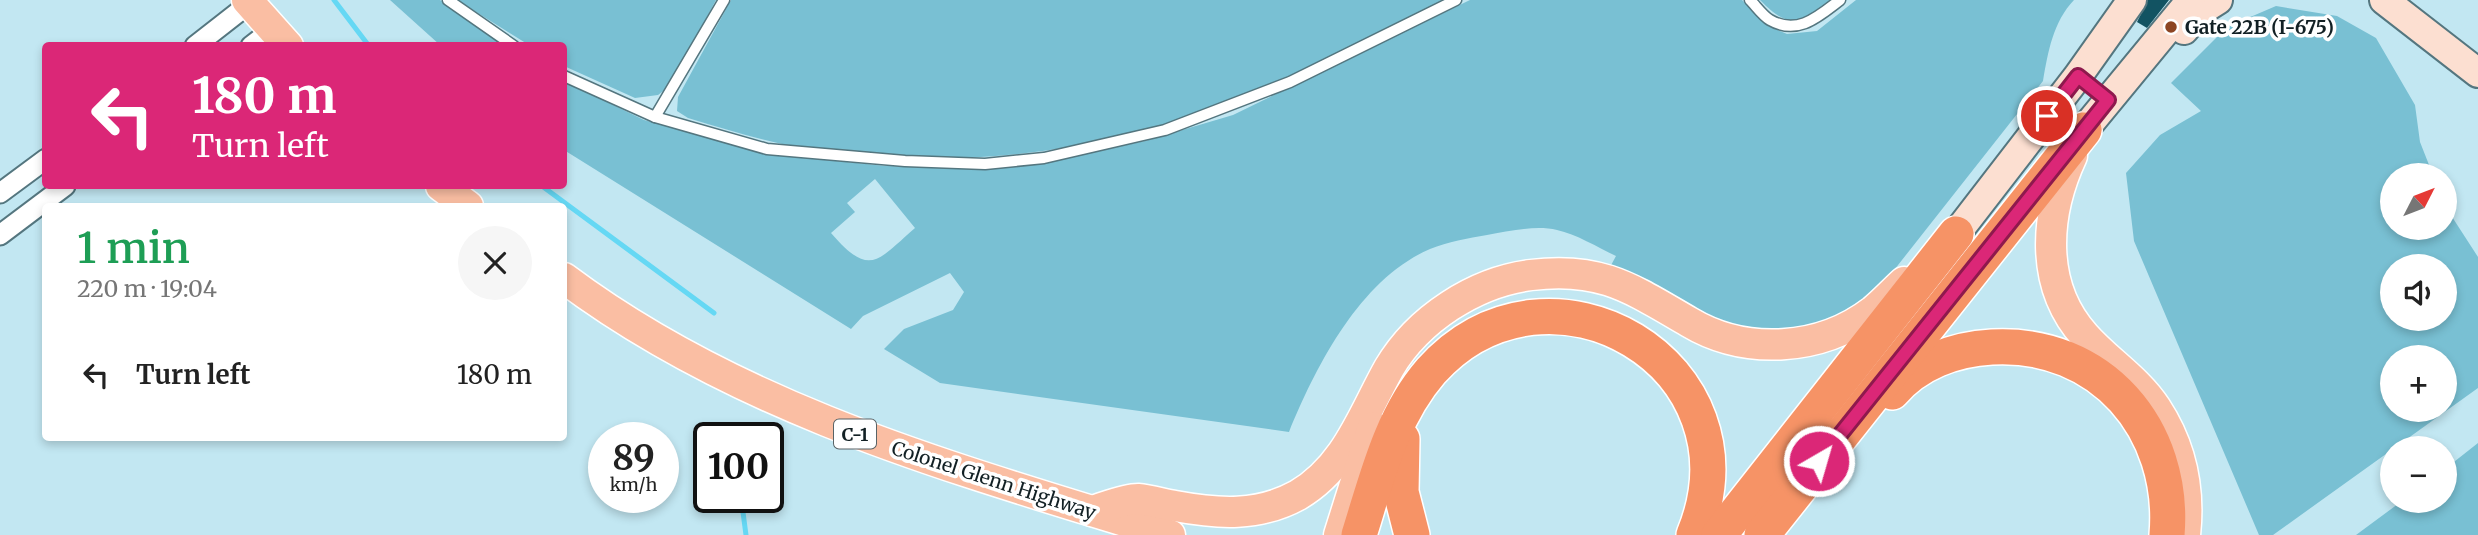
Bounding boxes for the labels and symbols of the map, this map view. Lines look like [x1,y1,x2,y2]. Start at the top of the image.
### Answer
place label: Gate 22B (I-675) [2185,15,2334,39]
marker: Gate 22B (I-675) [2163,19,2179,35]
pin [2017,86,2077,146]
north arrow [2380,163,2457,240]
road number: C-1 [834,420,876,448]
speed limit sign: 100 [693,422,784,513]
position arrow [1782,424,1856,498]
street label: Colonel Glenn Highway [889,436,1099,524]

